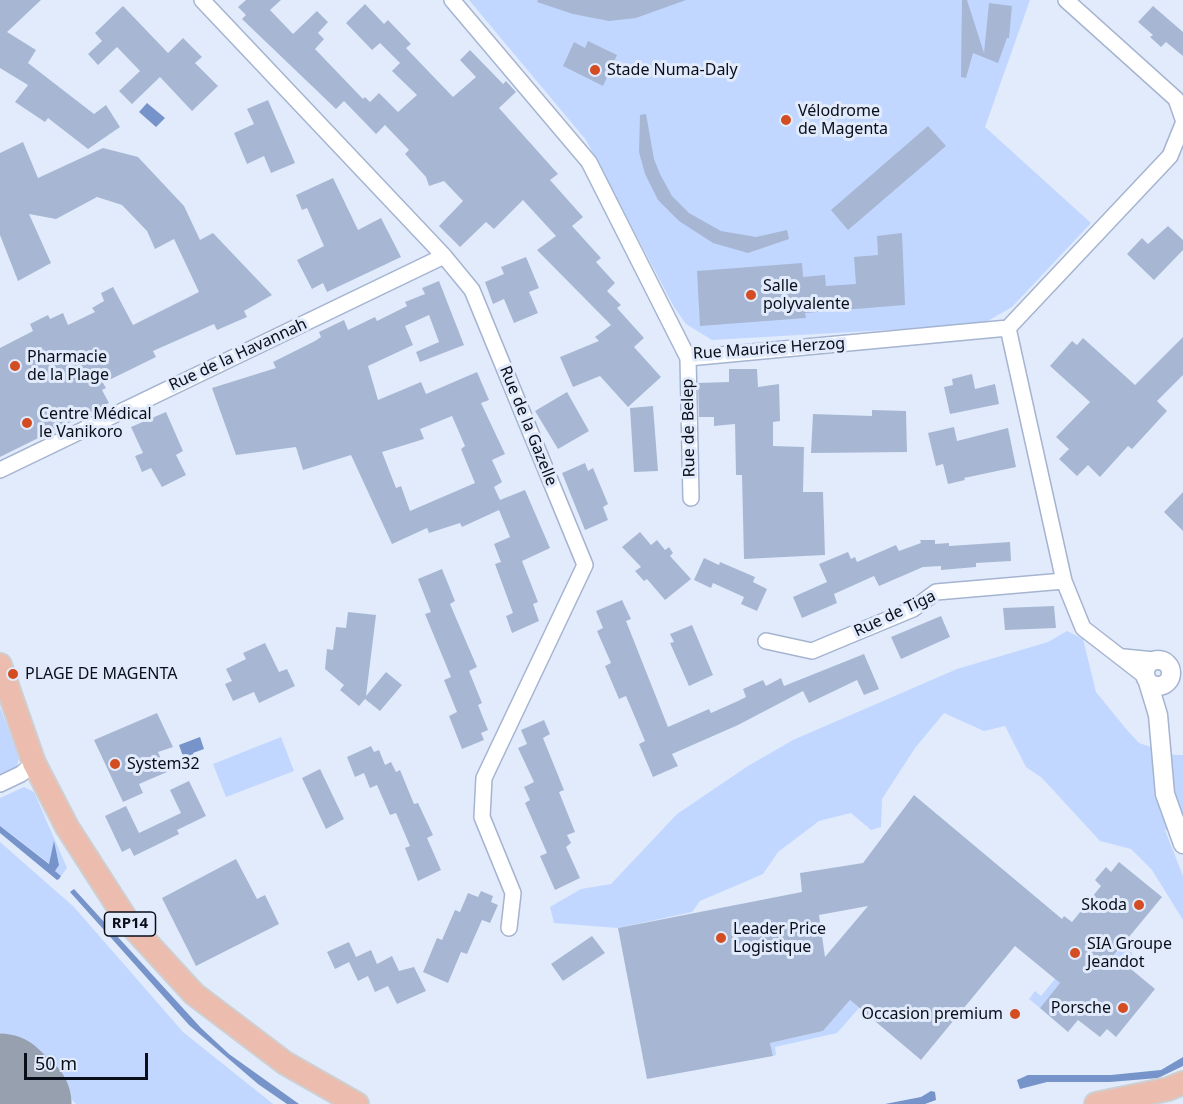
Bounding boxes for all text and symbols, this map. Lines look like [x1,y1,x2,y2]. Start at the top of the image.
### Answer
place label: Stade Numa-Daly [607,60,738,80]
marker: Stade Numa-Daly [588,63,602,77]
place label: Vélodrome de Magenta [798,101,888,139]
marker: Vélodrome de Magenta [779,113,793,127]
place label: Salle polyvalente [763,276,850,314]
marker: Salle polyvalente [744,288,758,302]
street label: Rue de la Havannah [166,315,310,395]
street label: Rue Maurice Herzog [692,334,846,364]
place label: Pharmacie de la Plage [27,347,109,385]
marker: Pharmacie de la Plage [8,359,22,373]
street label: Rue de la Gazelle [495,363,561,489]
street label: Rue de Belep [679,379,699,477]
place label: Centre Médical le Vanikoro [39,404,152,442]
marker: Centre Médical le Vanikoro [20,416,34,430]
street label: Rue de Tiga [851,587,939,641]
place label: PLAGE DE MAGENTA [25,664,178,684]
marker: PLAGE DE MAGENTA [6,667,20,681]
place label: System32 [127,754,200,774]
marker: System32 [108,757,122,771]
place label: Skoda [1081,895,1127,915]
marker: Skoda [1132,898,1146,912]
road number: RP14 [104,912,156,936]
place label: Leader Price Logistique [733,919,826,957]
marker: Leader Price Logistique [714,931,728,945]
place label: SIA Groupe Jeandot [1087,934,1172,972]
marker: SIA Groupe Jeandot [1068,946,1082,960]
place label: Porsche [1051,998,1111,1018]
marker: Porsche [1116,1001,1130,1015]
place label: Occasion premium [862,1004,1003,1024]
marker: Occasion premium [1008,1007,1022,1021]
scale bar [27,1041,152,1079]
text: 50 m [35,1051,77,1075]

